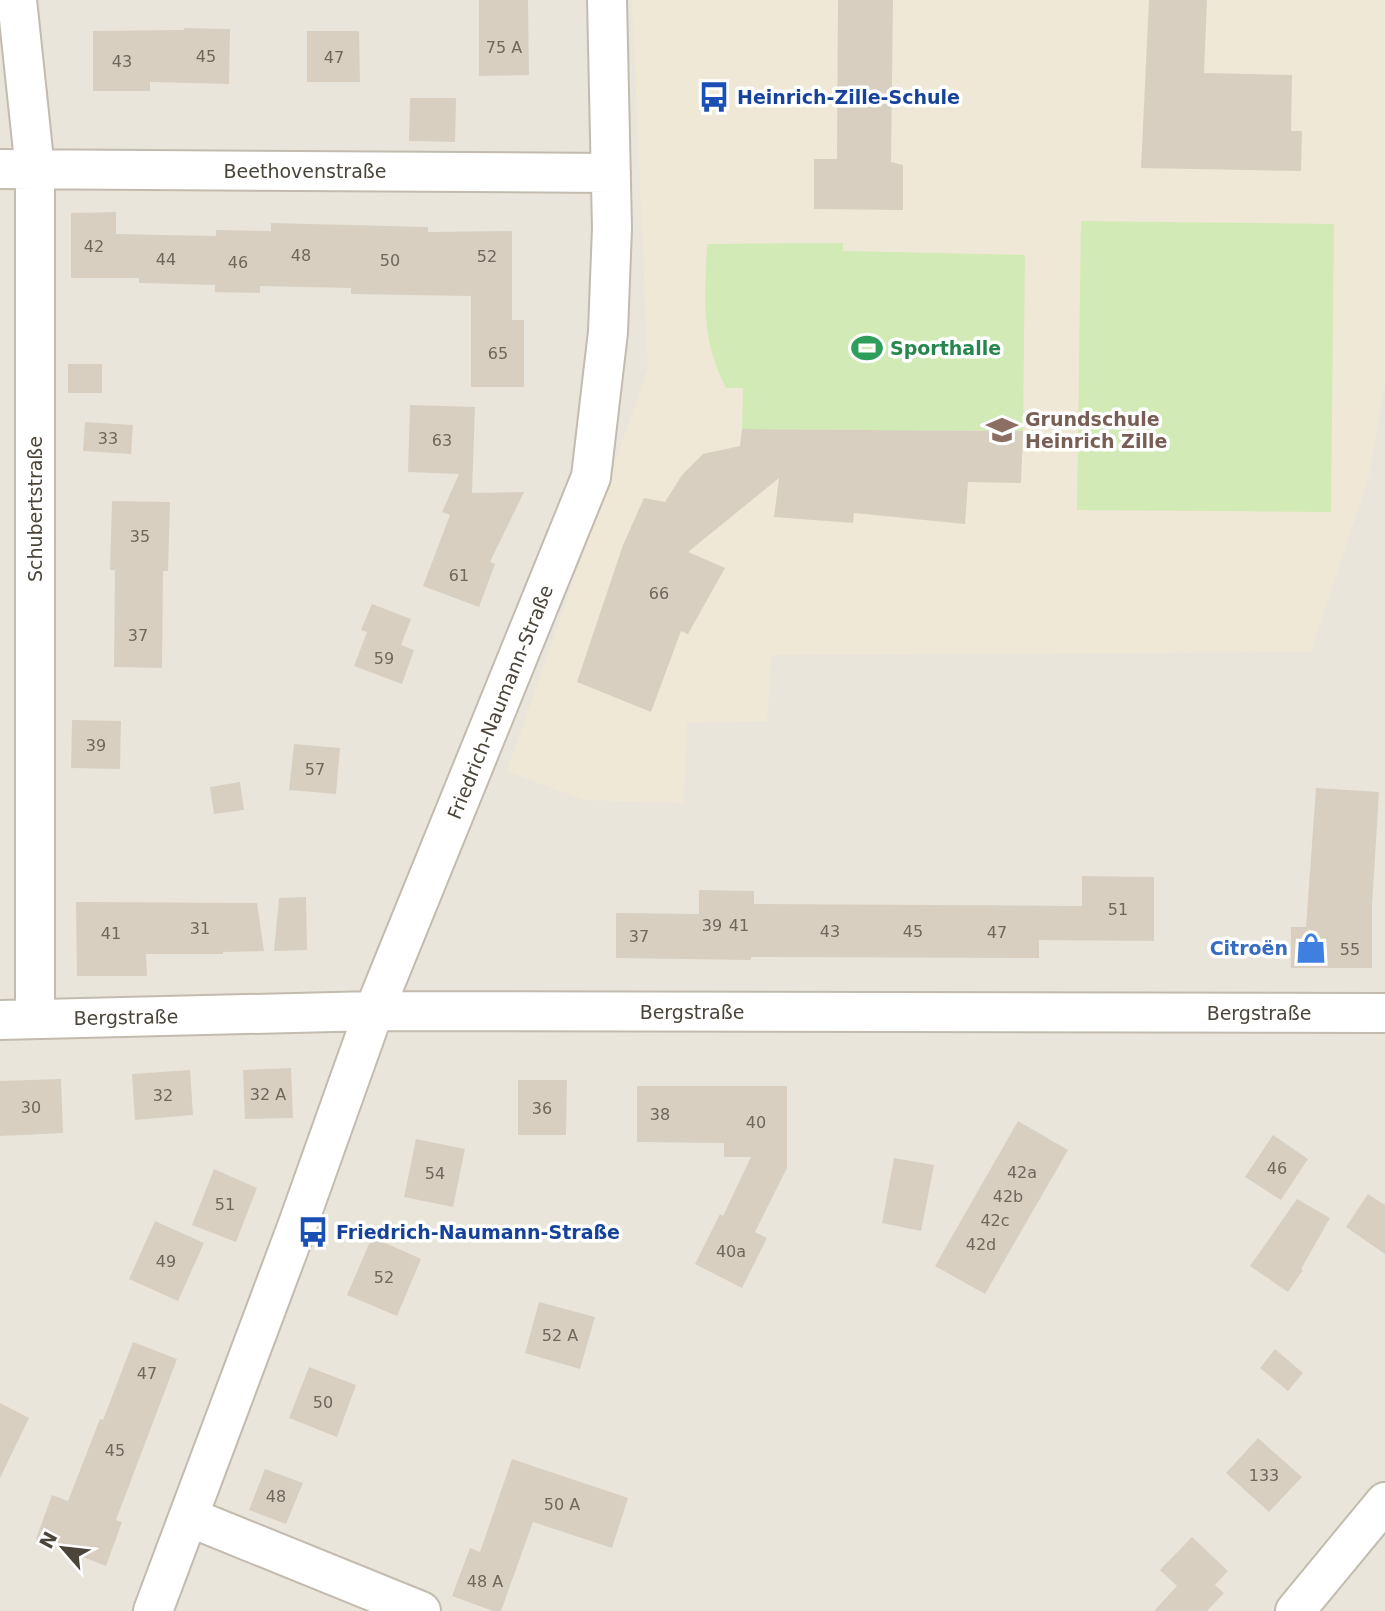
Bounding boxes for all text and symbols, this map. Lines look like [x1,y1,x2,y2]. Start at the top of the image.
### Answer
house number: 75 A [486,38,522,57]
house number: 45 [196,47,216,66]
house number: 47 [324,48,344,67]
house number: 43 [112,52,132,71]
bus stop icon: Heinrich-Zille-Schule [697,80,731,114]
place label: Heinrich-Zille-Schule [737,86,960,108]
street label: Beethovenstraße [224,160,386,182]
house number: 42 [84,237,104,256]
house number: 48 [291,246,311,265]
house number: 52 [477,247,497,266]
house number: 44 [156,250,176,269]
house number: 50 [380,251,400,270]
house number: 46 [228,253,248,272]
sports icon: Sporthalle [850,331,884,365]
place label: Sporthalle [890,337,1001,359]
house number: 65 [488,344,508,363]
place label: Grundschule Heinrich Zille [1025,408,1167,452]
school or university icon: Grundschule Heinrich Zille [985,413,1019,447]
house number: 33 [98,429,118,448]
house number: 63 [432,431,452,450]
street label: Schubertstraße [24,436,46,582]
house number: 35 [130,527,150,546]
house number: 61 [449,566,469,585]
street label: Friedrich-Naumann-Straße [443,582,557,822]
house number: 66 [649,584,669,603]
house number: 37 [128,626,148,645]
house number: 59 [374,649,394,668]
house number: 39 [86,736,106,755]
house number: 57 [305,760,325,779]
house number: 51 [1108,900,1128,919]
house number: 39 [702,916,722,935]
house number: 41 [729,916,749,935]
house number: 31 [190,919,210,938]
house number: 43 [820,922,840,941]
house number: 45 [903,922,923,941]
house number: 47 [987,923,1007,942]
house number: 41 [101,924,121,943]
house number: 37 [629,927,649,946]
shop icon: Citroën [1294,931,1328,965]
place label: Citroën [1210,937,1288,959]
house number: 55 [1340,940,1360,959]
street label: Bergstraße [640,1001,744,1023]
street label: Bergstraße [1207,1002,1311,1024]
street label: Bergstraße [73,1005,179,1029]
house number: 32 A [250,1085,286,1104]
house number: 32 [153,1086,173,1105]
house number: 30 [21,1098,41,1117]
house number: 36 [532,1099,552,1118]
house number: 38 [650,1105,670,1124]
house number: 40 [746,1113,766,1132]
house number: 46 [1267,1159,1287,1178]
house number: 42a [1007,1163,1037,1182]
house number: 54 [425,1164,445,1183]
house number: 42b [993,1187,1023,1206]
house number: 51 [215,1195,235,1214]
house number: 42c [980,1211,1010,1230]
bus stop icon: Friedrich-Naumann-Straße [296,1215,330,1249]
place label: Friedrich-Naumann-Straße [336,1221,620,1243]
house number: 42d [966,1235,996,1254]
house number: 40a [716,1242,746,1261]
house number: 49 [156,1252,176,1271]
house number: 52 [374,1268,394,1287]
house number: 52 A [542,1326,578,1345]
house number: 47 [137,1364,157,1383]
house number: 50 [313,1393,333,1412]
house number: 45 [105,1441,125,1460]
house number: 133 [1249,1466,1279,1485]
house number: 48 [266,1487,286,1506]
house number: 50 A [544,1495,580,1514]
north arrow [28,1513,98,1583]
text: N [35,1528,61,1552]
house number: 48 A [467,1572,503,1591]

